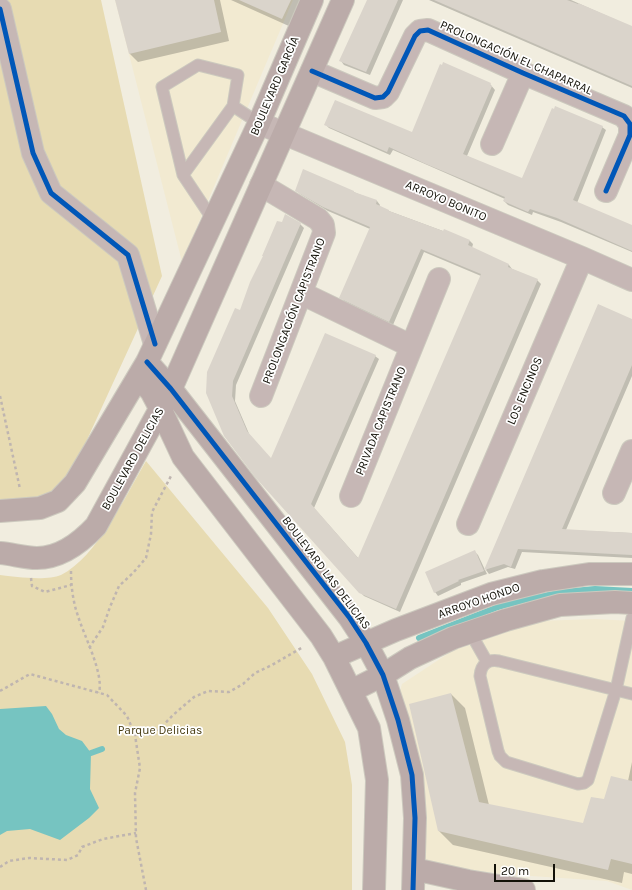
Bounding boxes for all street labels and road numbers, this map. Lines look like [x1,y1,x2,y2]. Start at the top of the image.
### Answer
street label: PROLONGACIÓN EL CHAPARRAL [438,18,594,98]
street label: BOULEVARD GARCÍA [248,34,302,138]
street label: ARROYO BONITO [403,177,489,225]
street label: PROLONGACIÓN CAPISTRANO [259,236,329,386]
street label: LOS ENCINOS [504,355,546,427]
street label: PRIVADA CAPISTRANO [353,365,409,477]
street label: BOULEVARD DELICIAS [99,405,167,513]
street label: BOULEVARD LAS DELICIAS [279,514,373,632]
street label: ARROYO HONDO [436,580,522,622]

